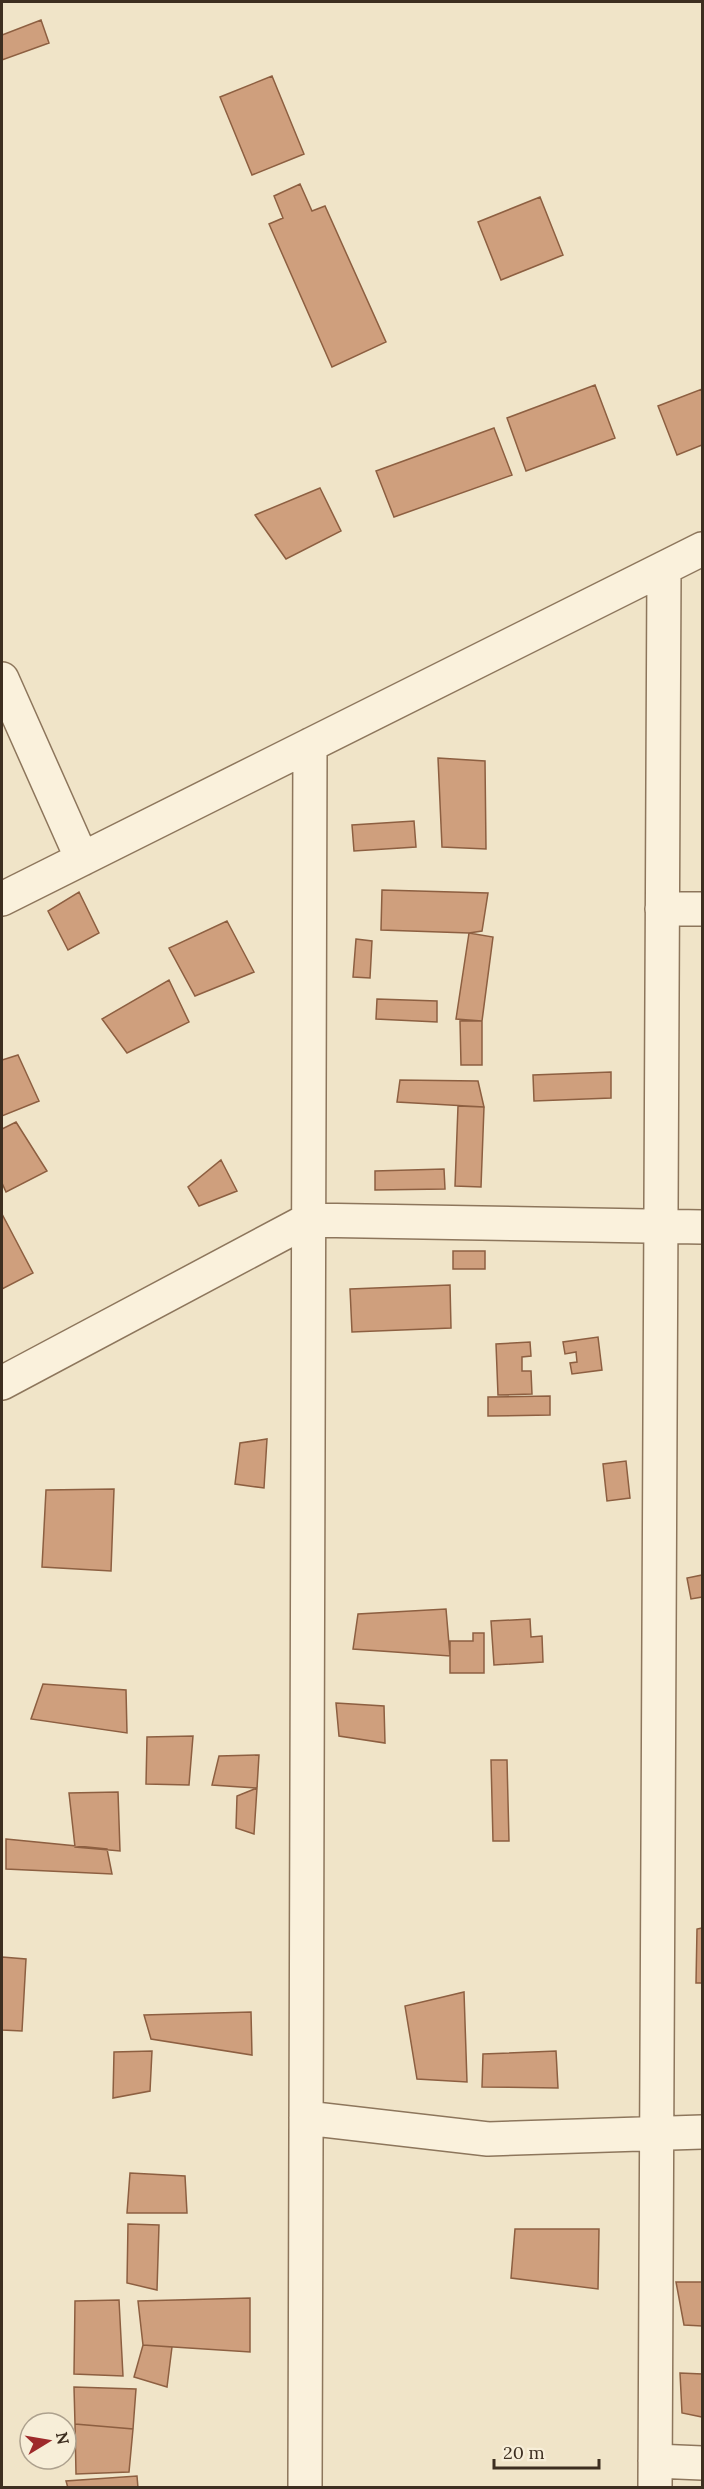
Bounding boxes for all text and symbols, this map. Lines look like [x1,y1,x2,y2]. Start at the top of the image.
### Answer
north arrow [18,2411,78,2471]
text: N [52,2430,74,2446]
scale bar [494,2432,599,2470]
text: 20 m [503,2441,545,2464]

